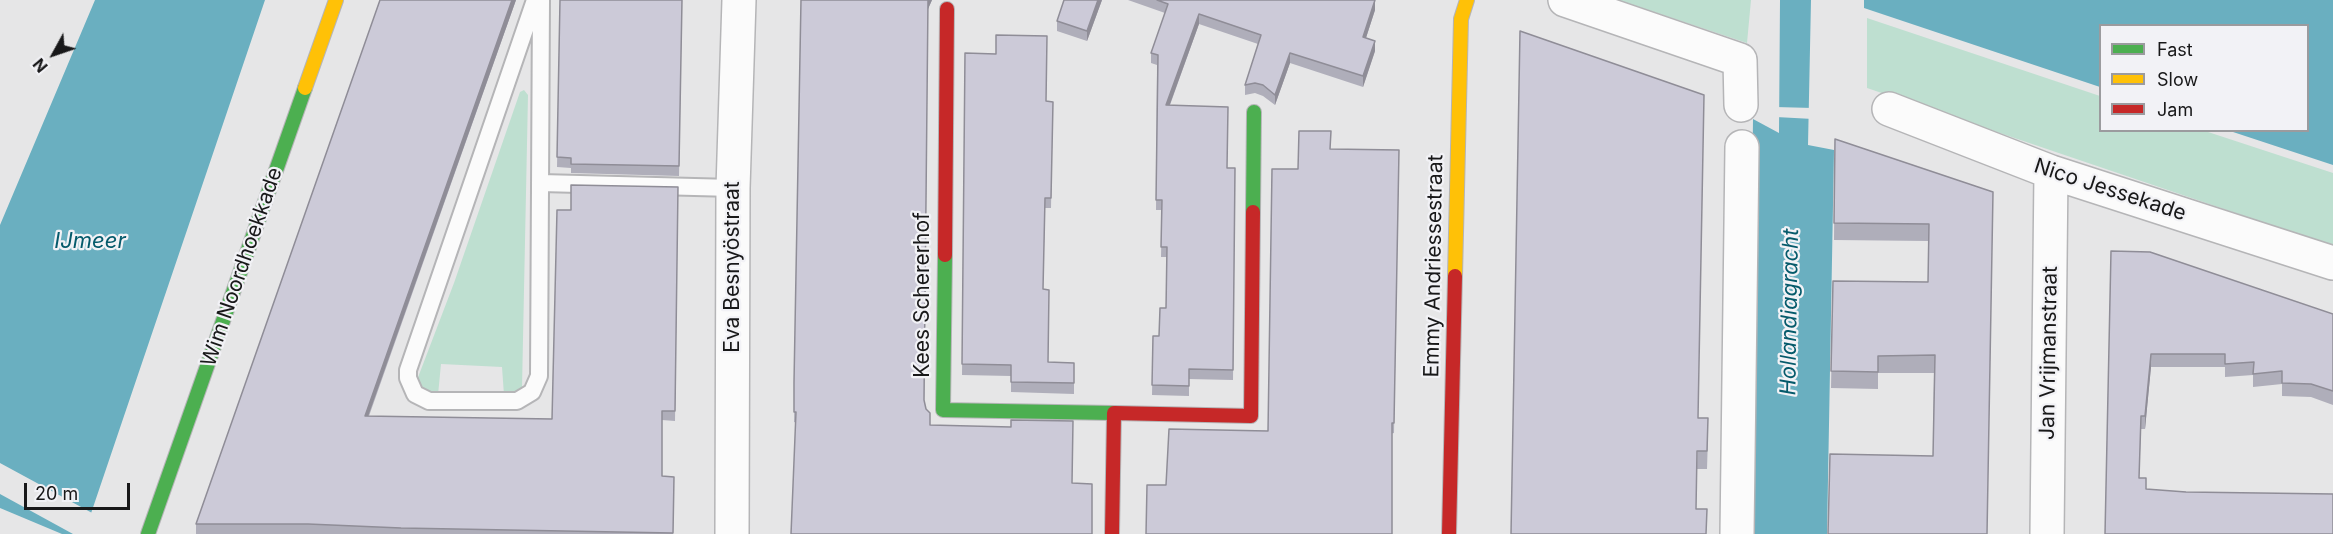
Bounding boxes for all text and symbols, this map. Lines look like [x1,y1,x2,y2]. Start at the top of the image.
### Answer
north arrow [24,24,84,84]
legend [2099,24,2309,132]
text: Fast [2157,39,2193,60]
text: N [29,54,52,77]
text: Slow [2157,69,2198,90]
text: Jam [2157,99,2193,120]
street label: Emmy Andriessestraat [1419,154,1449,378]
street label: Nico Jessekade [2031,154,2189,226]
street label: Wim Noordhoekkade [196,164,288,370]
street label: Eva Besnyöstraat [720,181,746,353]
street label: Kees Schererhof [910,212,936,378]
water label: IJmeer [54,228,126,254]
water label: Hollandiagracht [1775,228,1805,396]
street label: Jan Vrijmanstraat [2035,266,2063,440]
scale bar [27,471,134,509]
text: 20 m [35,483,78,504]

